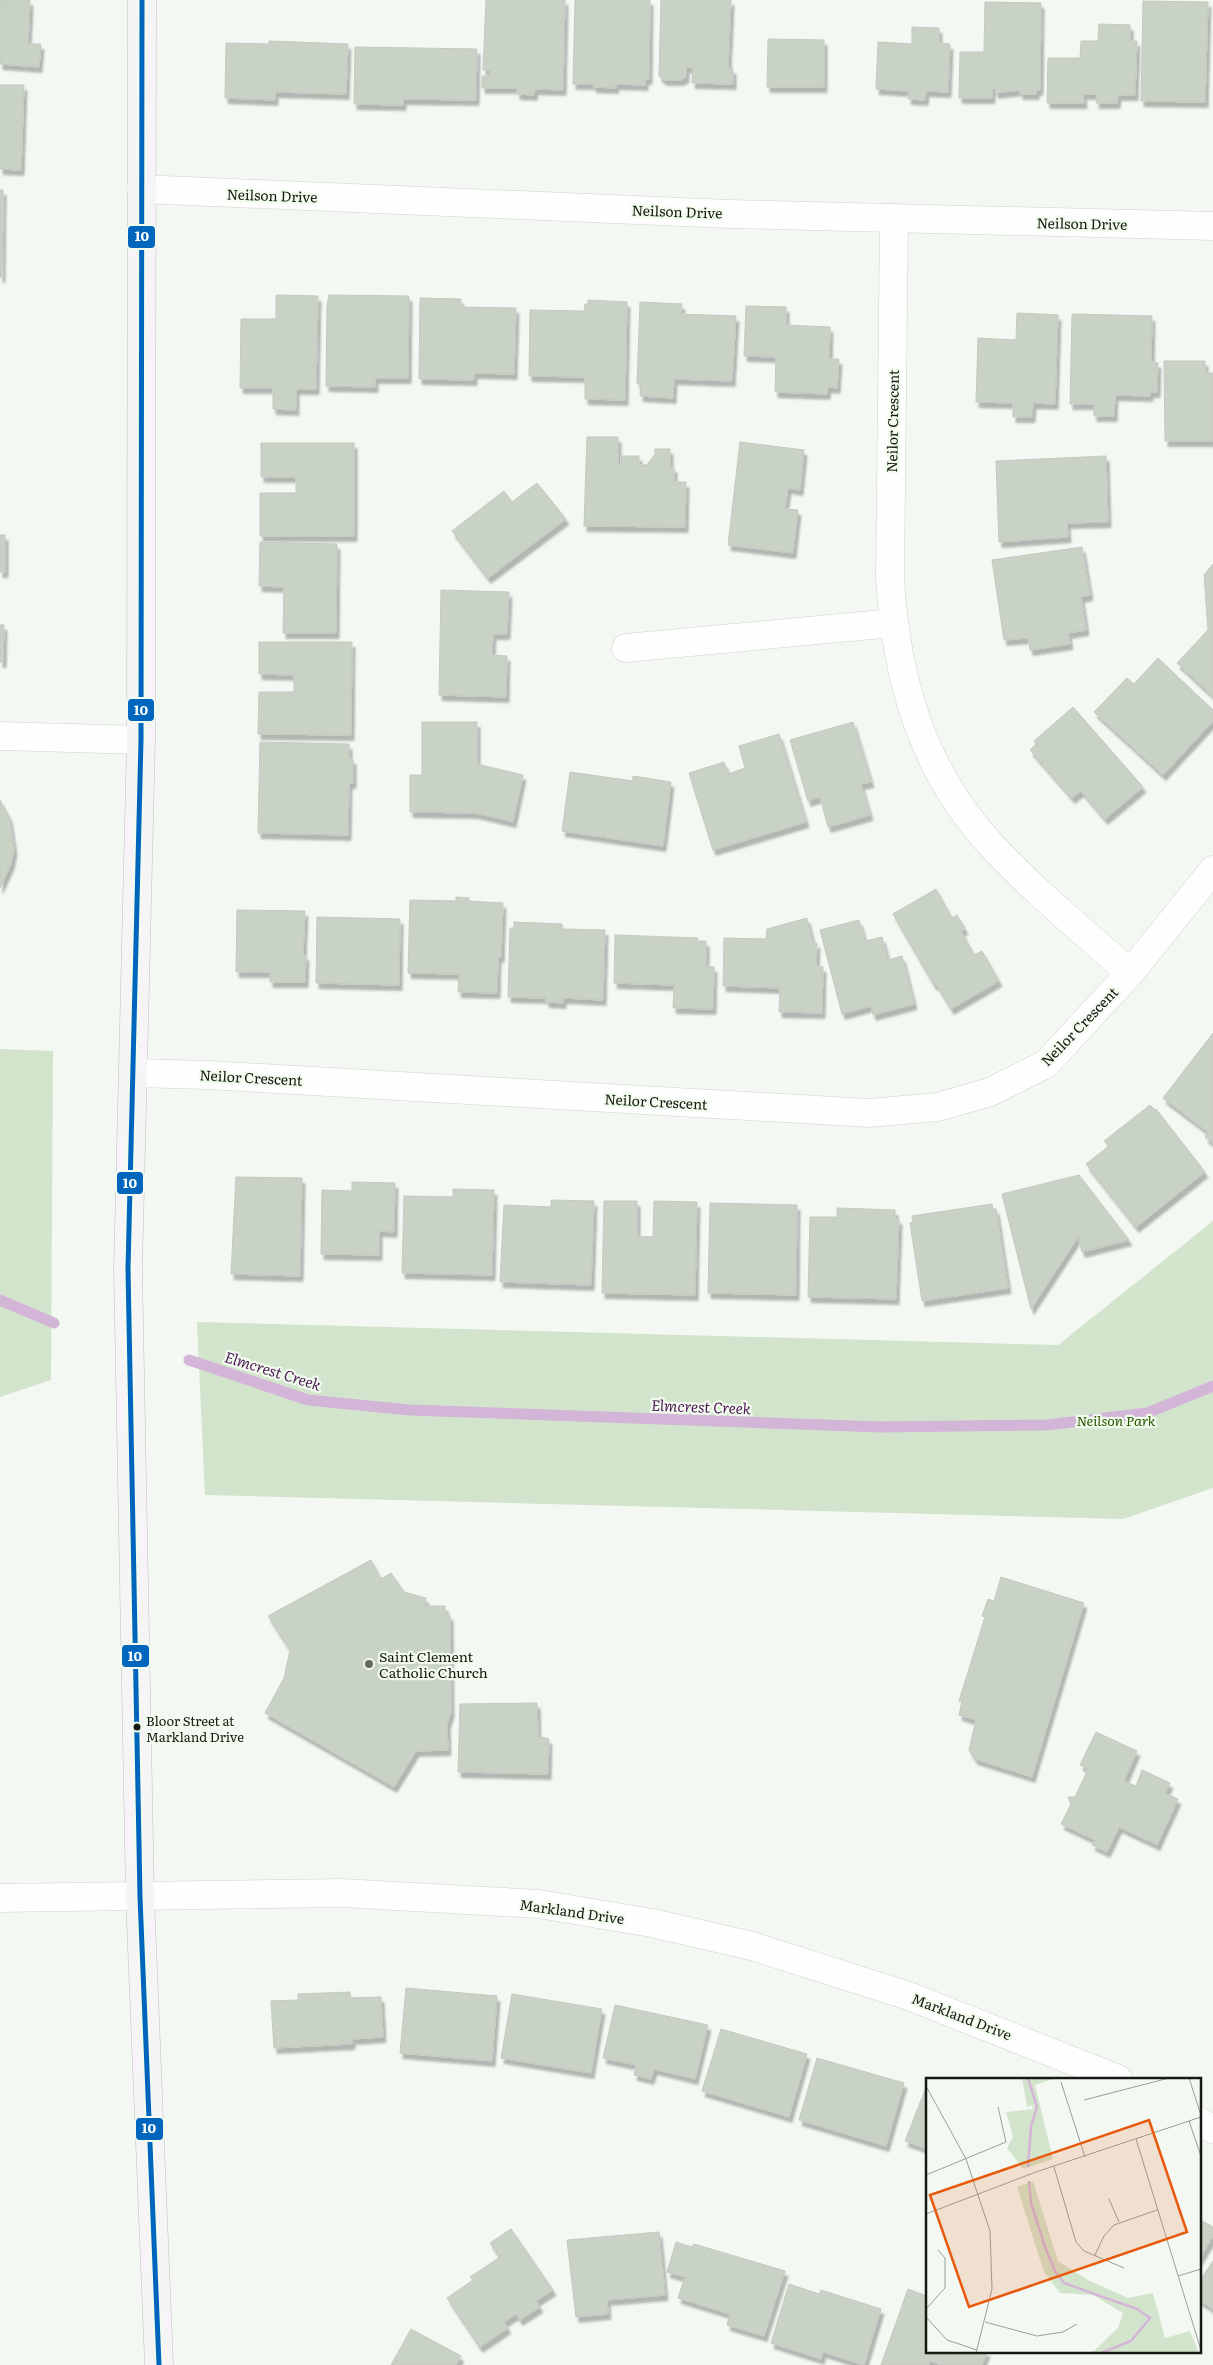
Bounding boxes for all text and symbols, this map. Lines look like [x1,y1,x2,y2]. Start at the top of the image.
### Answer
street label: Neilson Drive [226,183,318,207]
street label: Neilson Drive [631,199,723,223]
street label: Neilson Drive [1036,212,1128,234]
line badge: 10 [127,225,156,249]
text: 10 [135,225,150,245]
street label: Neilor Crescent [881,369,903,473]
line badge: 10 [127,698,155,722]
text: 10 [134,699,149,719]
street label: Neilor Crescent [1036,982,1122,1070]
street label: Neilor Crescent [199,1064,303,1090]
street label: Neilor Crescent [604,1088,708,1114]
line badge: 10 [116,1171,144,1195]
text: 10 [123,1172,138,1192]
water label: Elmcrest Creek [222,1344,325,1396]
water label: Elmcrest Creek [651,1393,752,1419]
park label: Neilson Park [1076,1410,1156,1430]
line badge: 10 [121,1644,150,1668]
text: 10 [128,1645,143,1665]
place label: Saint Clement Catholic Church [379,1646,488,1682]
marker: Saint Clement Catholic Church [363,1658,375,1670]
place label: Bloor Street at Markland Drive [146,1711,244,1746]
marker: Bloor Street at Markland Drive [132,1722,142,1732]
street label: Markland Drive [518,1894,626,1928]
street label: Markland Drive [909,1988,1015,2044]
inset map [926,2078,1200,2352]
line badge: 10 [135,2117,164,2141]
text: 10 [142,2117,157,2137]

